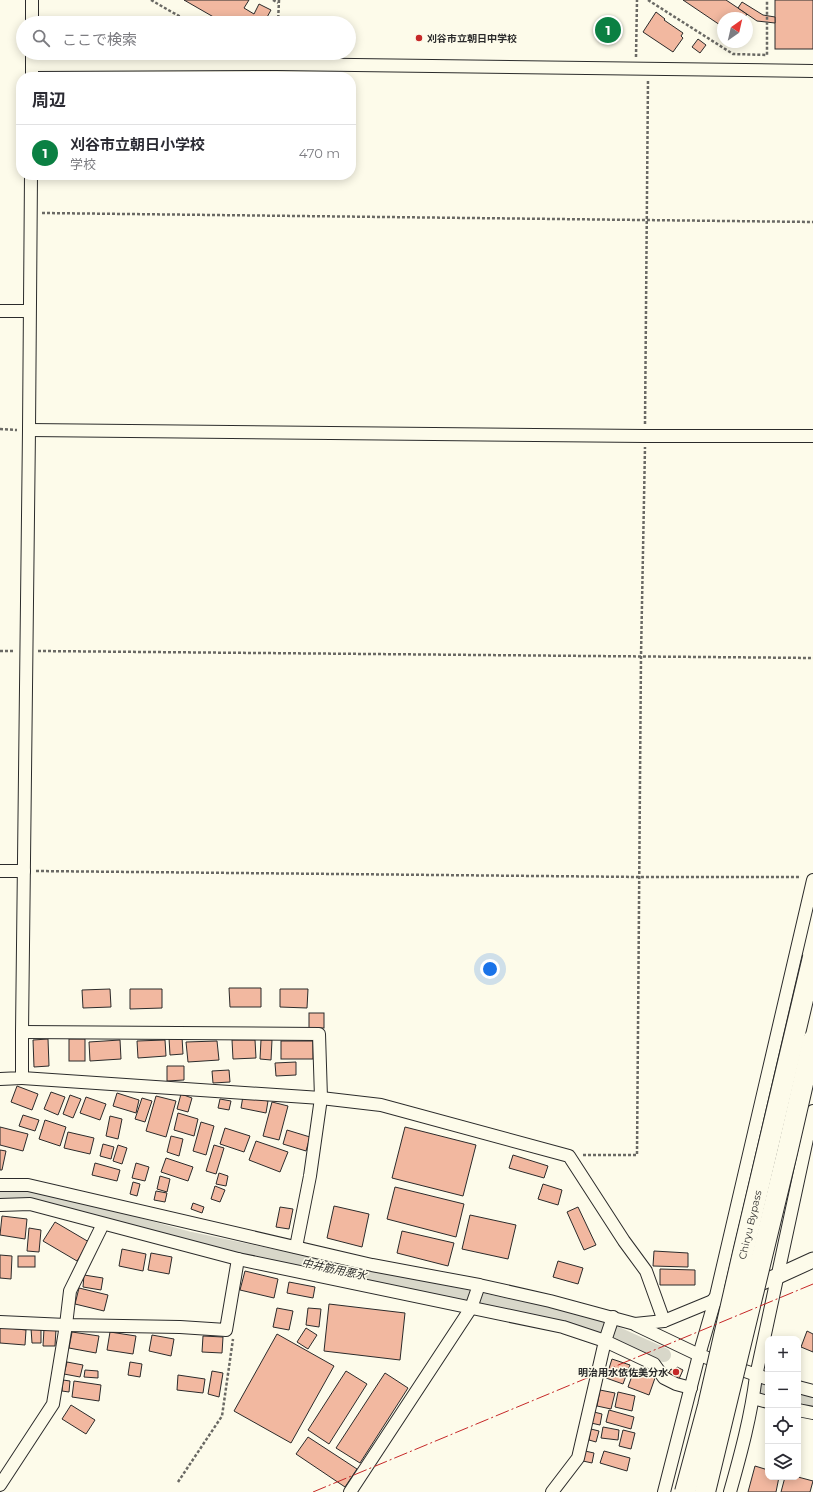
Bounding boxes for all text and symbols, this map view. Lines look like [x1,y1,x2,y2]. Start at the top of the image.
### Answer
north arrow [717,12,753,48]
pin: 1 [595,15,621,45]
search box [16,16,356,60]
icon: search [30,27,52,49]
text: ここで検索 [62,30,137,49]
place label: 刈谷市立朝日中学校 [427,32,517,45]
marker: 刈谷市立朝日中学校 [414,33,424,43]
text: 周辺 [32,90,66,110]
text: 刈谷市立朝日小学校 [70,135,205,154]
text: 1 [42,145,48,161]
text: 470 m [299,145,340,161]
text: 学校 [70,156,96,172]
your location [480,959,500,979]
street label: Chiryu Bypass [735,1189,764,1261]
water label: 中井筋用悪水 [300,1255,369,1283]
map controls [765,1336,801,1480]
button: + [765,1336,801,1372]
place label: 明治用水依佐美分水 [578,1366,669,1379]
marker: 明治用水依佐美分水 [671,1367,681,1377]
button: − [765,1372,801,1408]
button: locate [765,1408,801,1444]
button: layers [765,1444,801,1480]

